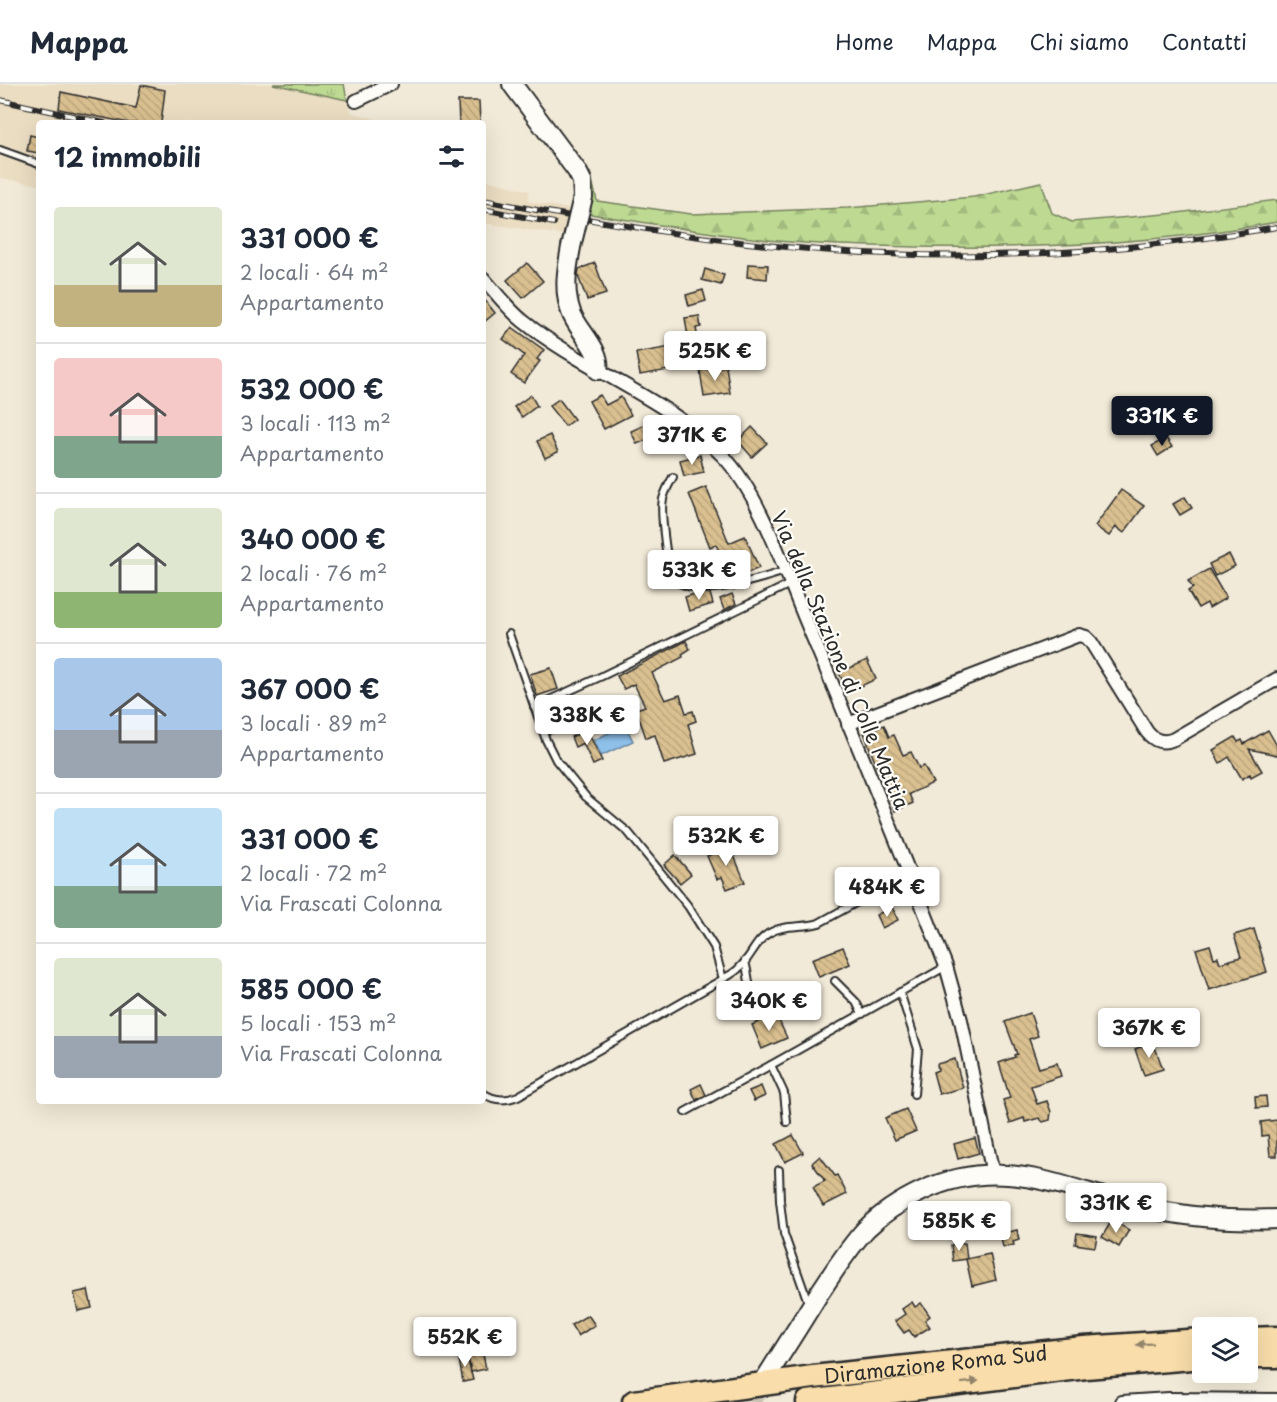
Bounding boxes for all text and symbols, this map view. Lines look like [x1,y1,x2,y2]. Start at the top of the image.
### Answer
text: Mappa [30,20,128,63]
text: Home [835,25,894,57]
text: Mappa [927,25,997,57]
text: Chi siamo [1030,25,1129,57]
text: Contatti [1162,25,1247,57]
text: 12 immobili [54,137,201,176]
icon: filters [435,140,468,173]
text: 331 000 € [240,218,379,257]
icon: home [102,231,174,303]
text: 2 locali · 64 m² [240,257,389,287]
text: Appartamento [240,287,384,317]
pin: 525K € [666,331,764,382]
text: 525K € [678,335,752,365]
text: 532 000 € [240,369,384,408]
icon: home [102,382,174,454]
pin: 331K € [1113,396,1211,447]
text: 331K € [1126,400,1198,430]
text: 3 locali · 113 m² [240,408,391,438]
pin: 371K € [643,415,741,466]
text: 371K € [657,419,727,449]
text: Appartamento [240,438,384,468]
street label: Via della Stazione di Colle Mattia [764,506,918,815]
text: 340 000 € [240,519,386,558]
icon: home [102,532,174,604]
pin: 533K € [650,550,748,601]
text: 533K € [662,554,737,584]
text: 2 locali · 76 m² [240,558,387,588]
text: Appartamento [240,588,384,618]
text: 367 000 € [240,669,380,708]
icon: home [102,682,174,754]
pin: 338K € [538,695,636,746]
text: 338K € [549,699,625,729]
text: 3 locali · 89 m² [240,708,387,738]
text: Appartamento [240,738,384,768]
pin: 532K € [677,816,775,867]
text: 331 000 € [240,819,379,858]
text: 532K € [687,820,765,850]
icon: home [102,832,174,904]
text: 2 locali · 72 m² [240,858,387,888]
pin: 484K € [838,867,936,918]
text: 484K € [849,871,925,901]
text: Via Frascati Colonna [240,888,442,918]
text: 585 000 € [240,969,382,1008]
pin: 340K € [720,981,818,1032]
icon: home [102,982,174,1054]
text: 340K € [730,985,808,1015]
text: 5 locali · 153 m² [240,1008,397,1038]
pin: 367K € [1100,1008,1198,1059]
text: 367K € [1112,1012,1186,1042]
text: Via Frascati Colonna [240,1038,442,1068]
pin: 331K € [1067,1183,1165,1234]
text: 331K € [1080,1187,1152,1217]
pin: 585K € [910,1201,1008,1252]
text: 585K € [922,1205,996,1235]
pin: 552K € [416,1317,514,1368]
map controls [1192,1317,1258,1383]
button: layers [1192,1317,1258,1383]
text: 552K € [427,1321,503,1351]
street label: Diramazione Roma Sud [822,1337,1049,1391]
one-way arrow [1135,1339,1154,1348]
one-way arrow [961,1377,980,1386]

